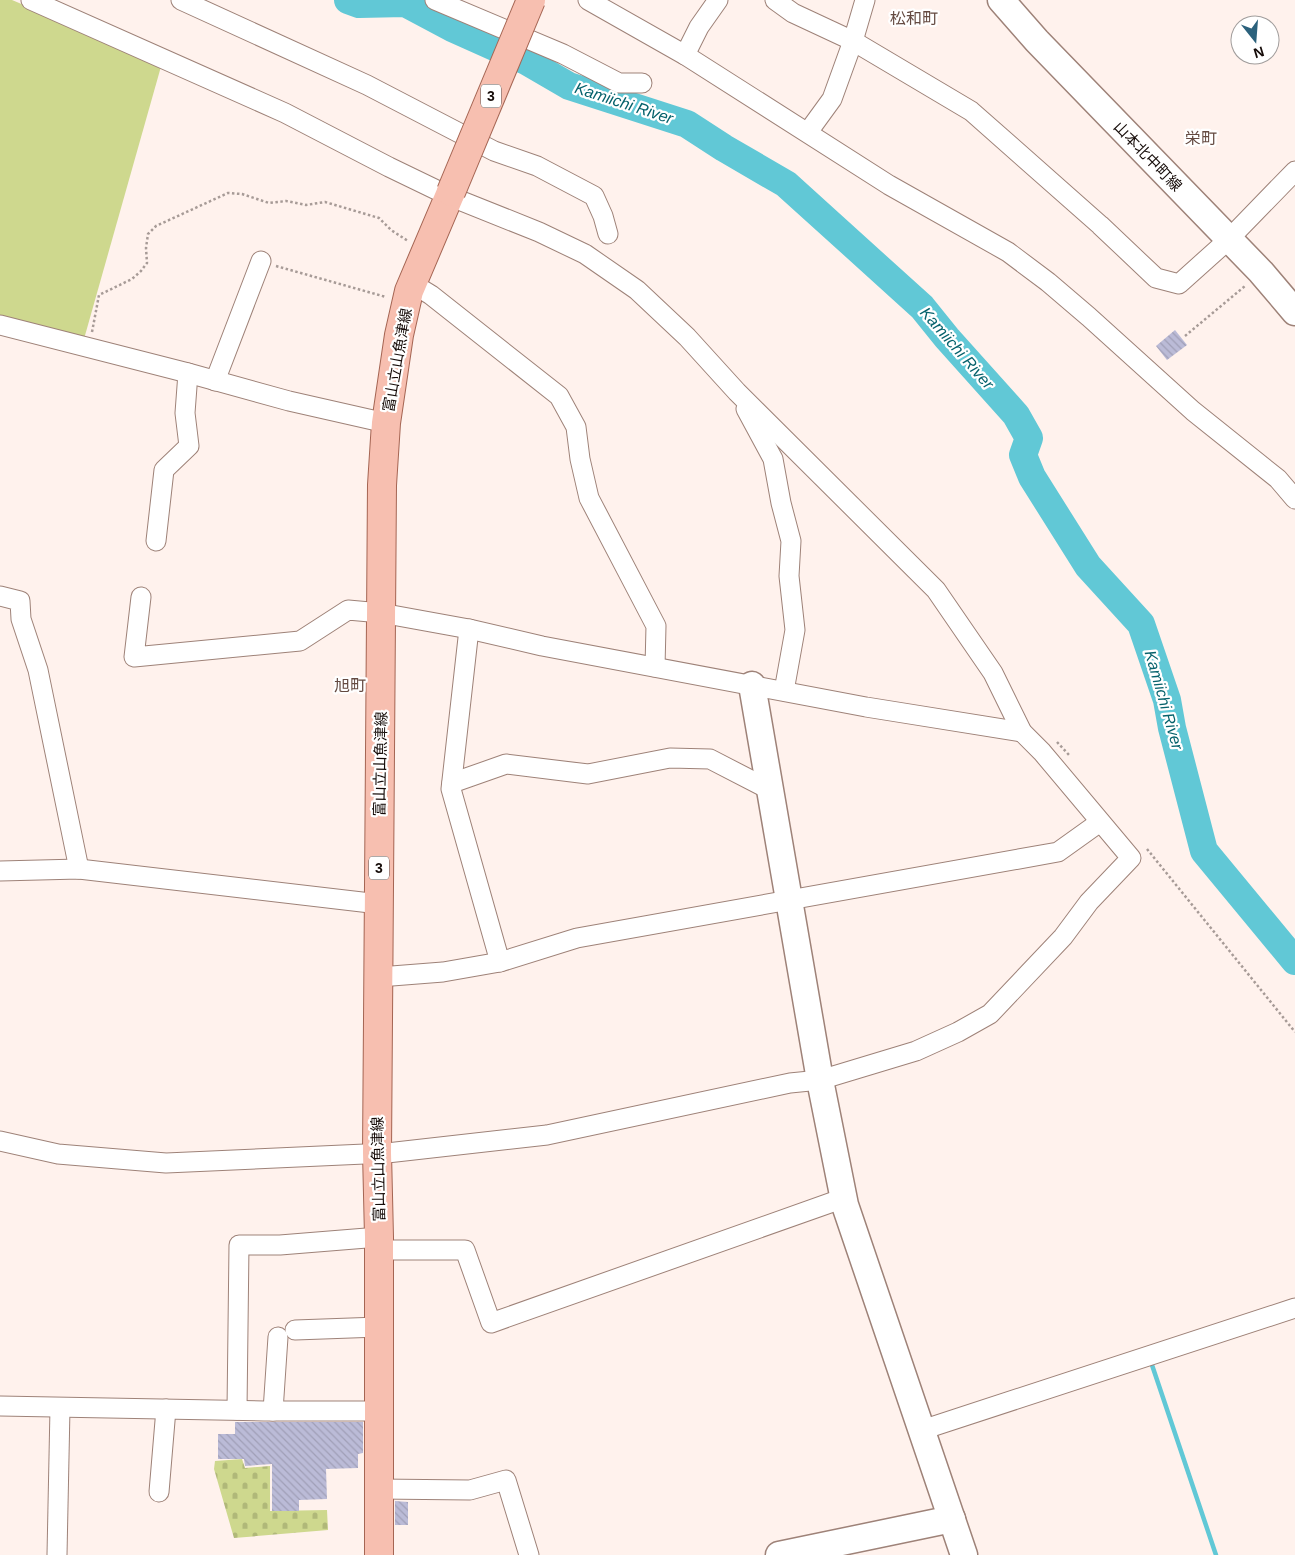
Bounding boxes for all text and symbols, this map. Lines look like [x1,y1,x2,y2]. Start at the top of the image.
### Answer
district label: 松和町 [890,10,938,27]
north arrow [1230,15,1280,65]
text: N [1252,43,1266,62]
water label: Kamiichi River [573,79,676,127]
road number: 3 [481,84,501,108]
street label: 山本北中町線 [1111,118,1185,194]
district label: 栄町 [1185,130,1217,147]
water label: Kamiichi River [917,304,997,393]
street label: 富山立山魚津線 [380,307,414,413]
water label: Kamiichi River [1142,649,1186,752]
district label: 旭町 [334,677,366,694]
street label: 富山立山魚津線 [371,711,389,817]
road number: 3 [369,856,389,880]
street label: 富山立山魚津線 [369,1116,387,1222]

